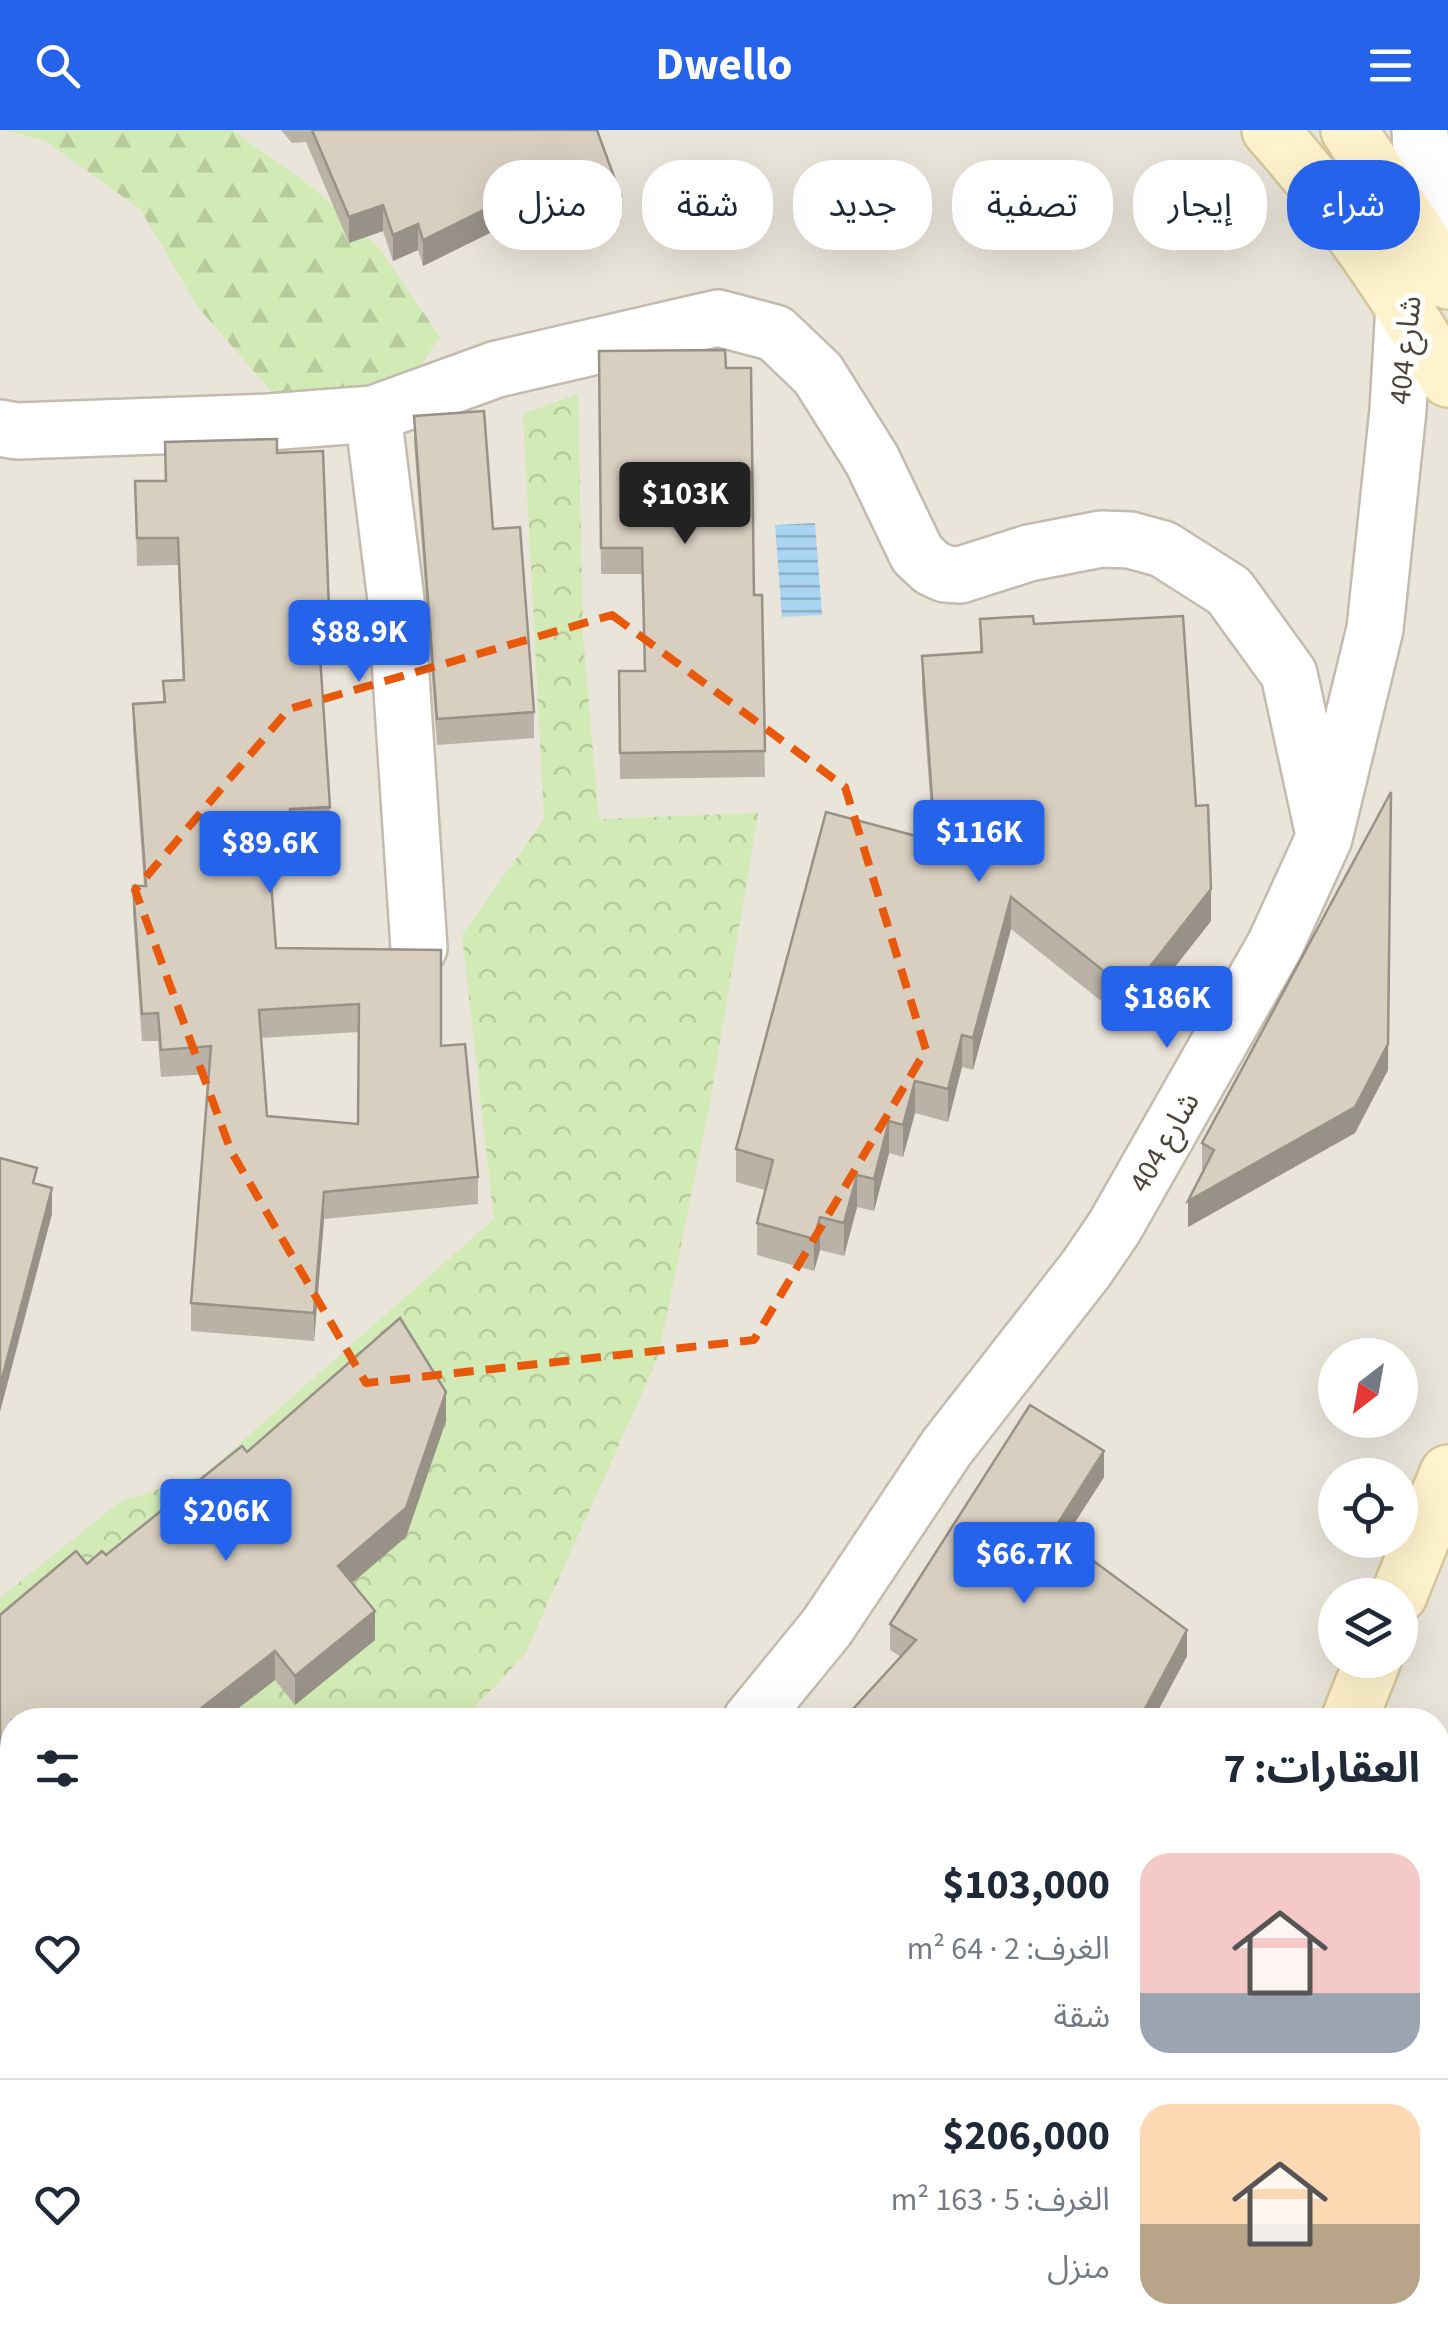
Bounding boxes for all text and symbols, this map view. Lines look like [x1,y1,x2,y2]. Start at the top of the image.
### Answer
text: Dwello [655,33,793,97]
icon: search [30,38,85,93]
icon: menu [1363,38,1418,93]
chip: منزل [483,160,622,250]
chip: شقة [642,160,773,250]
chip: جديد [793,160,932,250]
chip: تصفية [952,160,1113,250]
chip: إيجار [1133,160,1267,250]
chip: شراء [1287,160,1420,250]
street label: شارع 404 [1378,293,1433,407]
pin: $103K [615,462,755,547]
text: $103K [641,471,729,517]
pin: $88.9K [278,600,440,685]
text: $88.9K [311,609,407,655]
pin: $116K [909,800,1049,885]
text: $116K [935,809,1023,855]
pin: $89.6K [189,811,351,896]
text: $89.6K [222,820,318,866]
pin: $186K [1097,966,1237,1051]
text: $186K [1123,975,1211,1021]
street label: شارع 404 [1119,1084,1210,1200]
north arrow [1318,1338,1418,1438]
map controls [1318,1338,1418,1678]
button: locate [1318,1458,1418,1558]
pin: $206K [156,1479,296,1564]
text: $206K [182,1488,270,1534]
pin: $66.7K [943,1522,1105,1607]
text: $66.7K [976,1531,1072,1577]
button: layers [1318,1578,1418,1678]
text: العقارات: 7 [1224,1739,1420,1799]
icon: filters [30,1741,85,1796]
text: $103,000 [942,1855,1110,1915]
icon: home [1220,1893,1340,2013]
icon: heart [30,1926,85,1981]
text: الغرف: 2 · 64 m² [907,1926,1110,1972]
text: شقة [1054,1994,1110,2040]
text: $206,000 [942,2106,1110,2166]
icon: home [1220,2144,1340,2264]
icon: heart [30,2177,85,2232]
text: الغرف: 5 · 163 m² [891,2177,1110,2223]
text: منزل [1047,2245,1110,2291]

